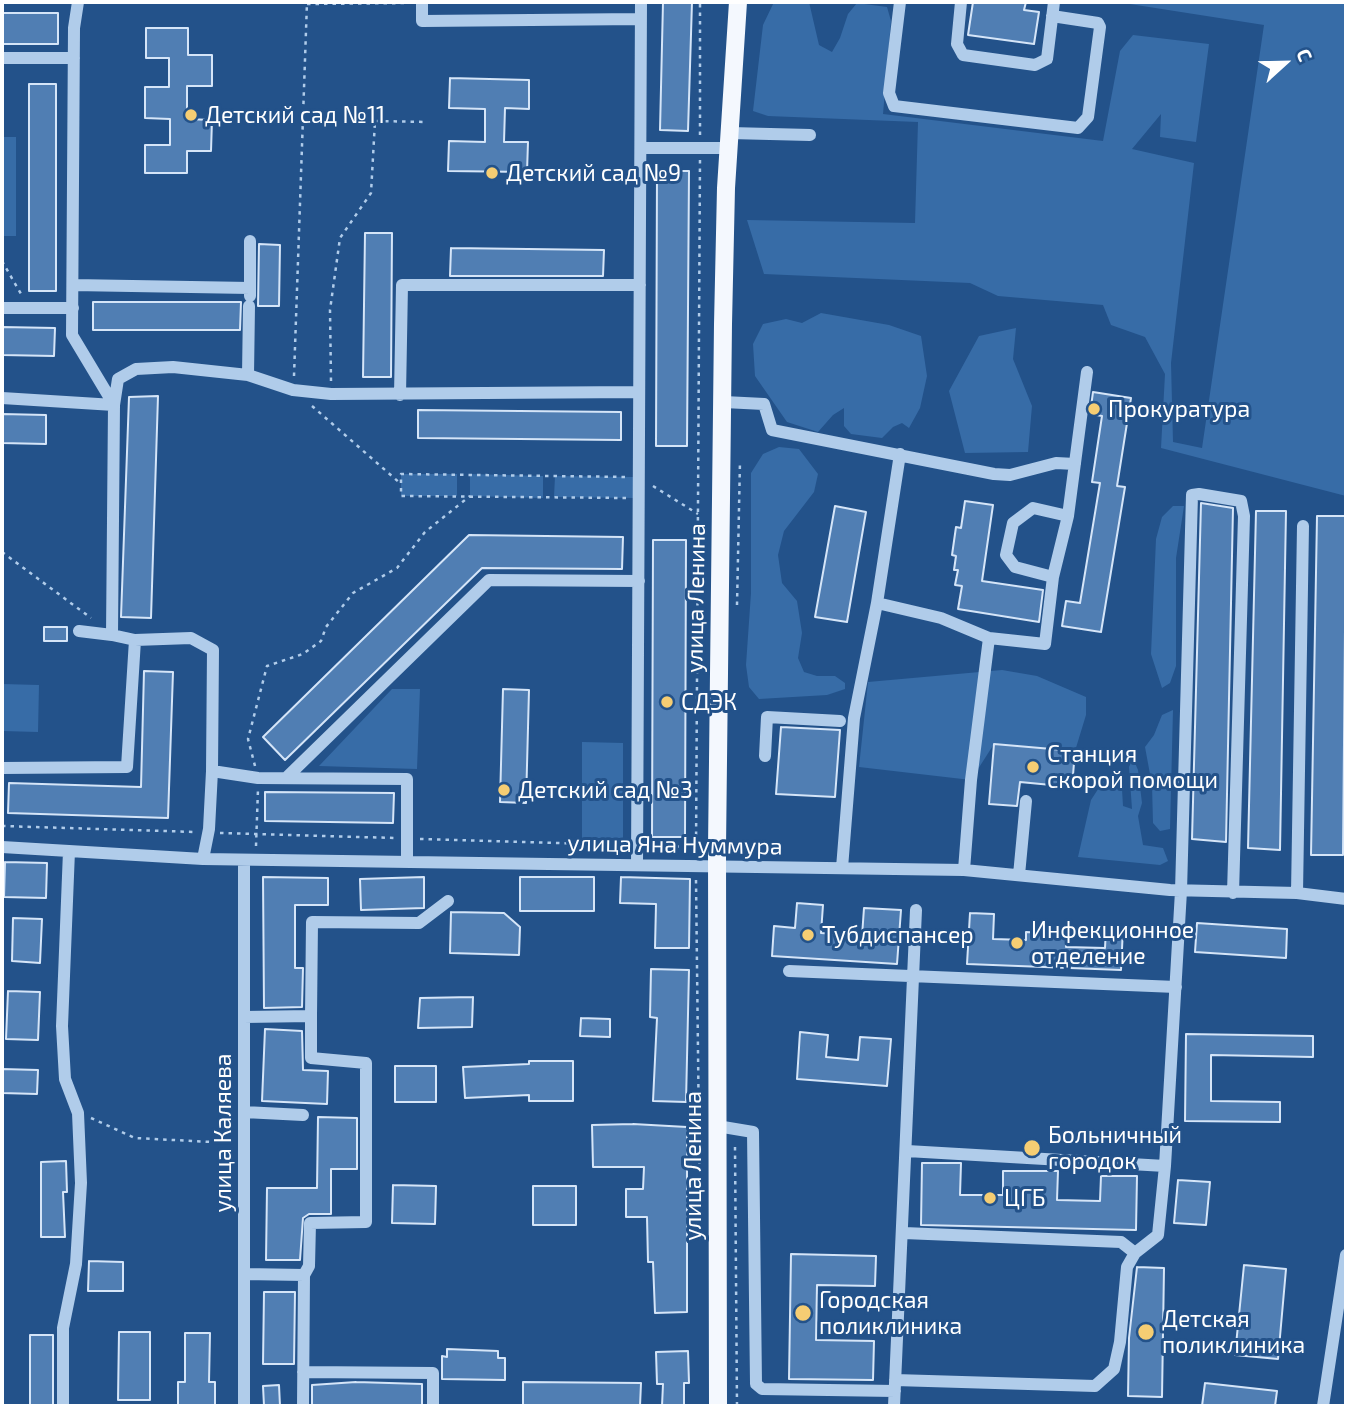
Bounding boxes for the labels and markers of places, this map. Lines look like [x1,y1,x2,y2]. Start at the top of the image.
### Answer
place label: Детский сад №11 [205,101,385,129]
marker: Детский сад №11 [183,107,199,123]
place label: Детский сад №9 [506,159,681,187]
marker: Детский сад №9 [484,165,500,181]
place label: Прокуратура [1108,395,1250,423]
marker: Прокуратура [1086,401,1102,417]
place label: СДЭК [681,688,737,716]
marker: СДЭК [659,694,675,710]
place label: Станция скорой помощи [1047,740,1218,794]
marker: Станция скорой помощи [1025,759,1041,775]
place label: Детский сад №3 [518,776,693,804]
marker: Детский сад №3 [496,782,512,798]
place label: Инфекционное отделение [1031,916,1194,970]
place label: Тубдиспансер [822,921,974,949]
marker: Тубдиспансер [800,927,816,943]
marker: Инфекционное отделение [1009,935,1025,951]
place label: Больничный городок [1048,1121,1182,1175]
marker: Больничный городок [1022,1138,1042,1158]
place label: ЦГБ [1004,1184,1046,1212]
marker: ЦГБ [982,1190,998,1206]
place label: Городская поликлиника [819,1286,962,1340]
marker: Городская поликлиника [793,1303,813,1323]
place label: Детская поликлиника [1162,1305,1305,1359]
marker: Детская поликлиника [1136,1322,1156,1342]

